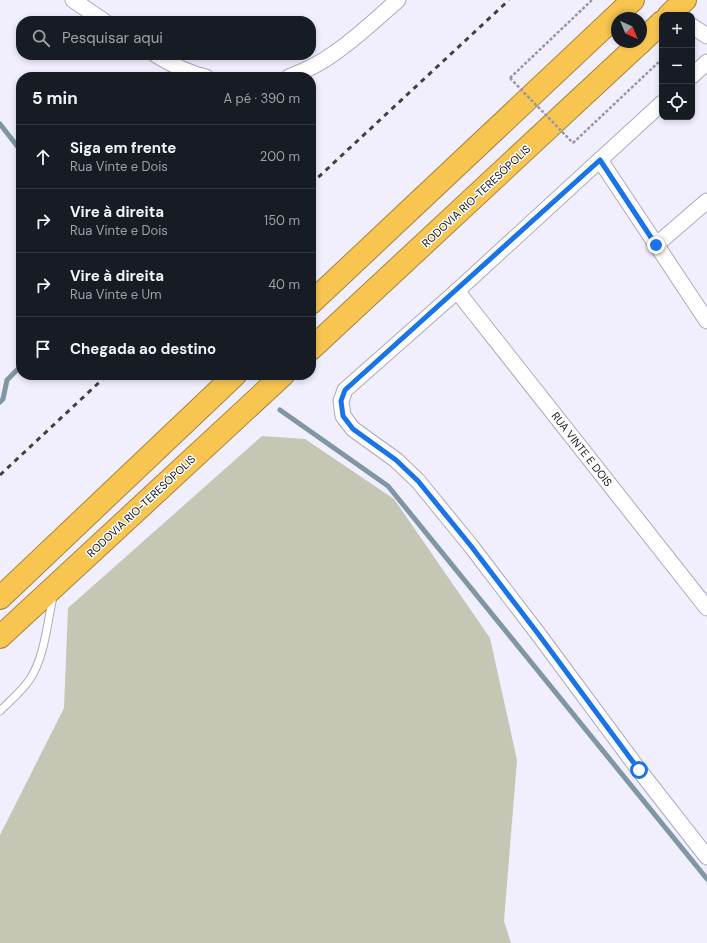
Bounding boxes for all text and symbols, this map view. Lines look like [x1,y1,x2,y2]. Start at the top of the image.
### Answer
north arrow [611,12,647,48]
map controls [659,12,695,120]
button: + [659,12,695,48]
search box [16,16,316,60]
icon: search [30,27,52,49]
text: Pesquisar aqui [62,28,163,48]
button: − [659,48,695,84]
button: locate [659,84,695,120]
text: 5 min [32,87,78,109]
text: A pé · 390 m [223,90,300,107]
text: Siga em frente [70,138,176,158]
street label: RODOVIA RIO-TERESÓPOLIS [419,142,533,250]
icon: ahead [32,146,54,168]
text: 200 m [260,148,300,165]
text: Rua Vinte e Dois [70,158,168,175]
text: Vire à direita [70,202,164,222]
icon: right [32,210,54,232]
text: 150 m [264,212,300,229]
text: Rua Vinte e Dois [70,222,168,239]
route end [647,236,665,254]
text: Vire à direita [70,266,164,286]
icon: right [32,274,54,296]
text: 40 m [268,276,300,293]
text: Rua Vinte e Um [70,286,162,303]
icon: arrive [32,338,54,360]
text: Chegada ao destino [70,339,216,359]
street label: RUA VINTE E DOIS [549,409,615,489]
street label: RODOVIA RIO-TERESÓPOLIS [84,452,198,560]
route start [630,761,648,779]

